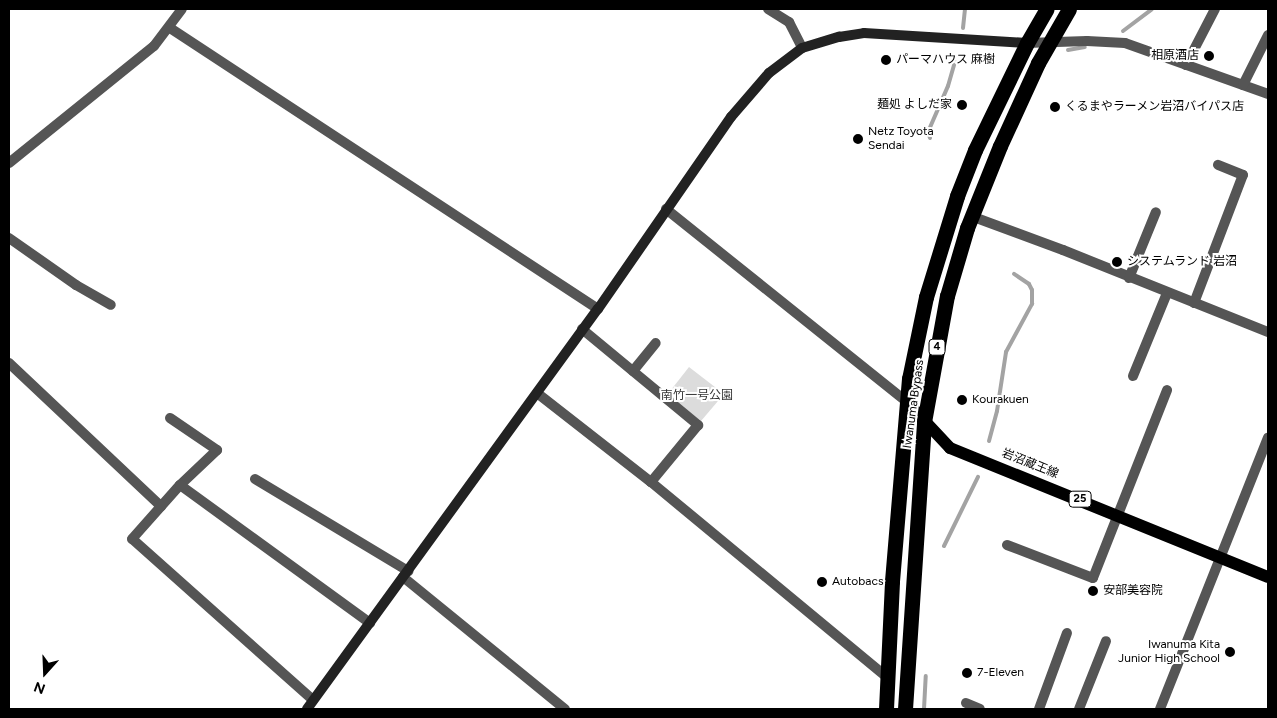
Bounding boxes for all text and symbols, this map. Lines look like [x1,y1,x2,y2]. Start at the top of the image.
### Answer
place label: 相原酒店 [1151,49,1199,63]
marker: 相原酒店 [1203,50,1215,62]
place label: パーマハウス 麻樹 [896,53,995,67]
marker: パーマハウス 麻樹 [880,54,892,66]
place label: 麺処 よしだ家 [877,98,952,112]
marker: 麺処 よしだ家 [956,99,968,111]
place label: くるまやラーメン岩沼バイパス店 [1065,100,1245,114]
marker: くるまやラーメン岩沼バイパス店 [1049,101,1061,113]
place label: Netz Toyota Sendai [868,125,934,153]
marker: Netz Toyota Sendai [852,133,864,145]
place label: システムランド 岩沼 [1127,255,1238,269]
marker: システムランド 岩沼 [1111,256,1123,268]
road number: 4 [928,338,946,356]
street label: Iwanuma Bypass [901,359,927,449]
park label: 南竹一号公園 [661,389,733,403]
place label: Kourakuen [972,393,1029,407]
marker: Kourakuen [956,394,968,406]
street label: 岩沼蔵王線 [999,446,1061,482]
road number: 25 [1068,490,1092,508]
place label: Autobacs [832,575,884,589]
marker: Autobacs [816,576,828,588]
place label: 安部美容院 [1103,584,1163,598]
marker: 安部美容院 [1087,585,1099,597]
place label: Iwanuma Kita Junior High School [1118,638,1220,666]
marker: Iwanuma Kita Junior High School [1224,646,1236,658]
north arrow [20,648,70,698]
place label: 7-Eleven [977,666,1024,680]
marker: 7-Eleven [961,667,973,679]
text: N [32,678,48,697]

